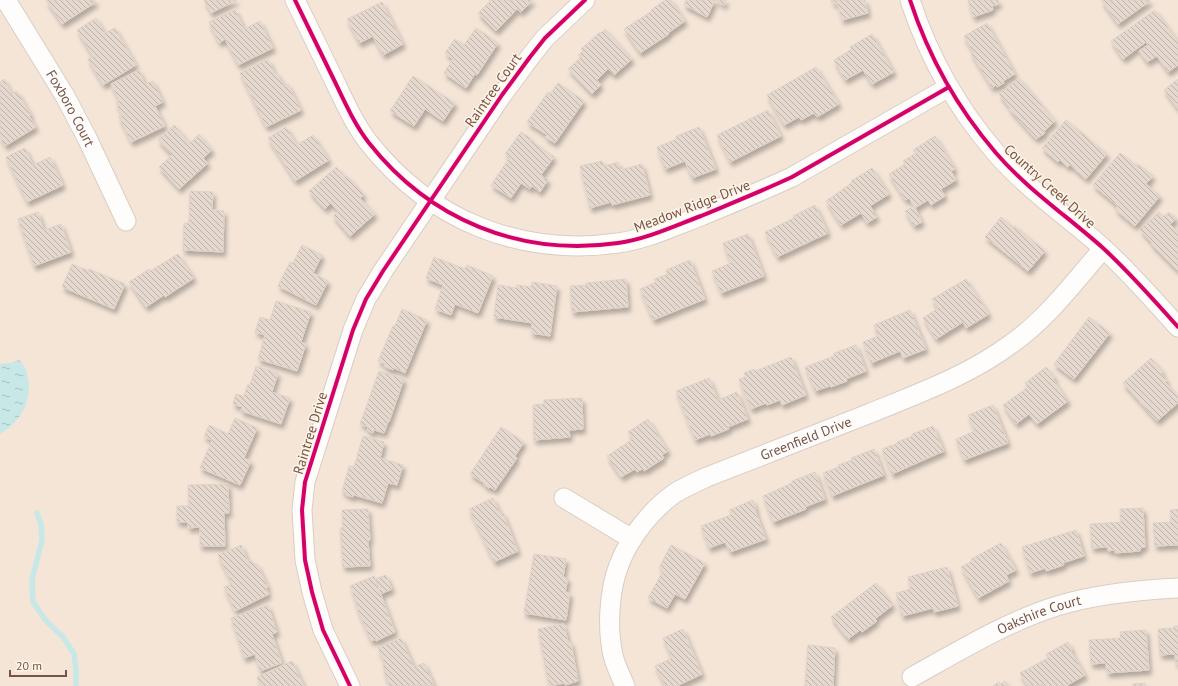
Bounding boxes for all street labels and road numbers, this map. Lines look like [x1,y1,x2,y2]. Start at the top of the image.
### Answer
street label: Raintree Court [461,49,525,131]
street label: Foxboro Court [42,66,99,150]
street label: Country Creek Drive [1000,140,1100,232]
street label: Meadow Ridge Drive [631,176,753,236]
street label: Raintree Drive [289,390,331,476]
street label: Greenfield Drive [758,412,854,464]
street label: Oakshire Court [994,591,1083,638]

